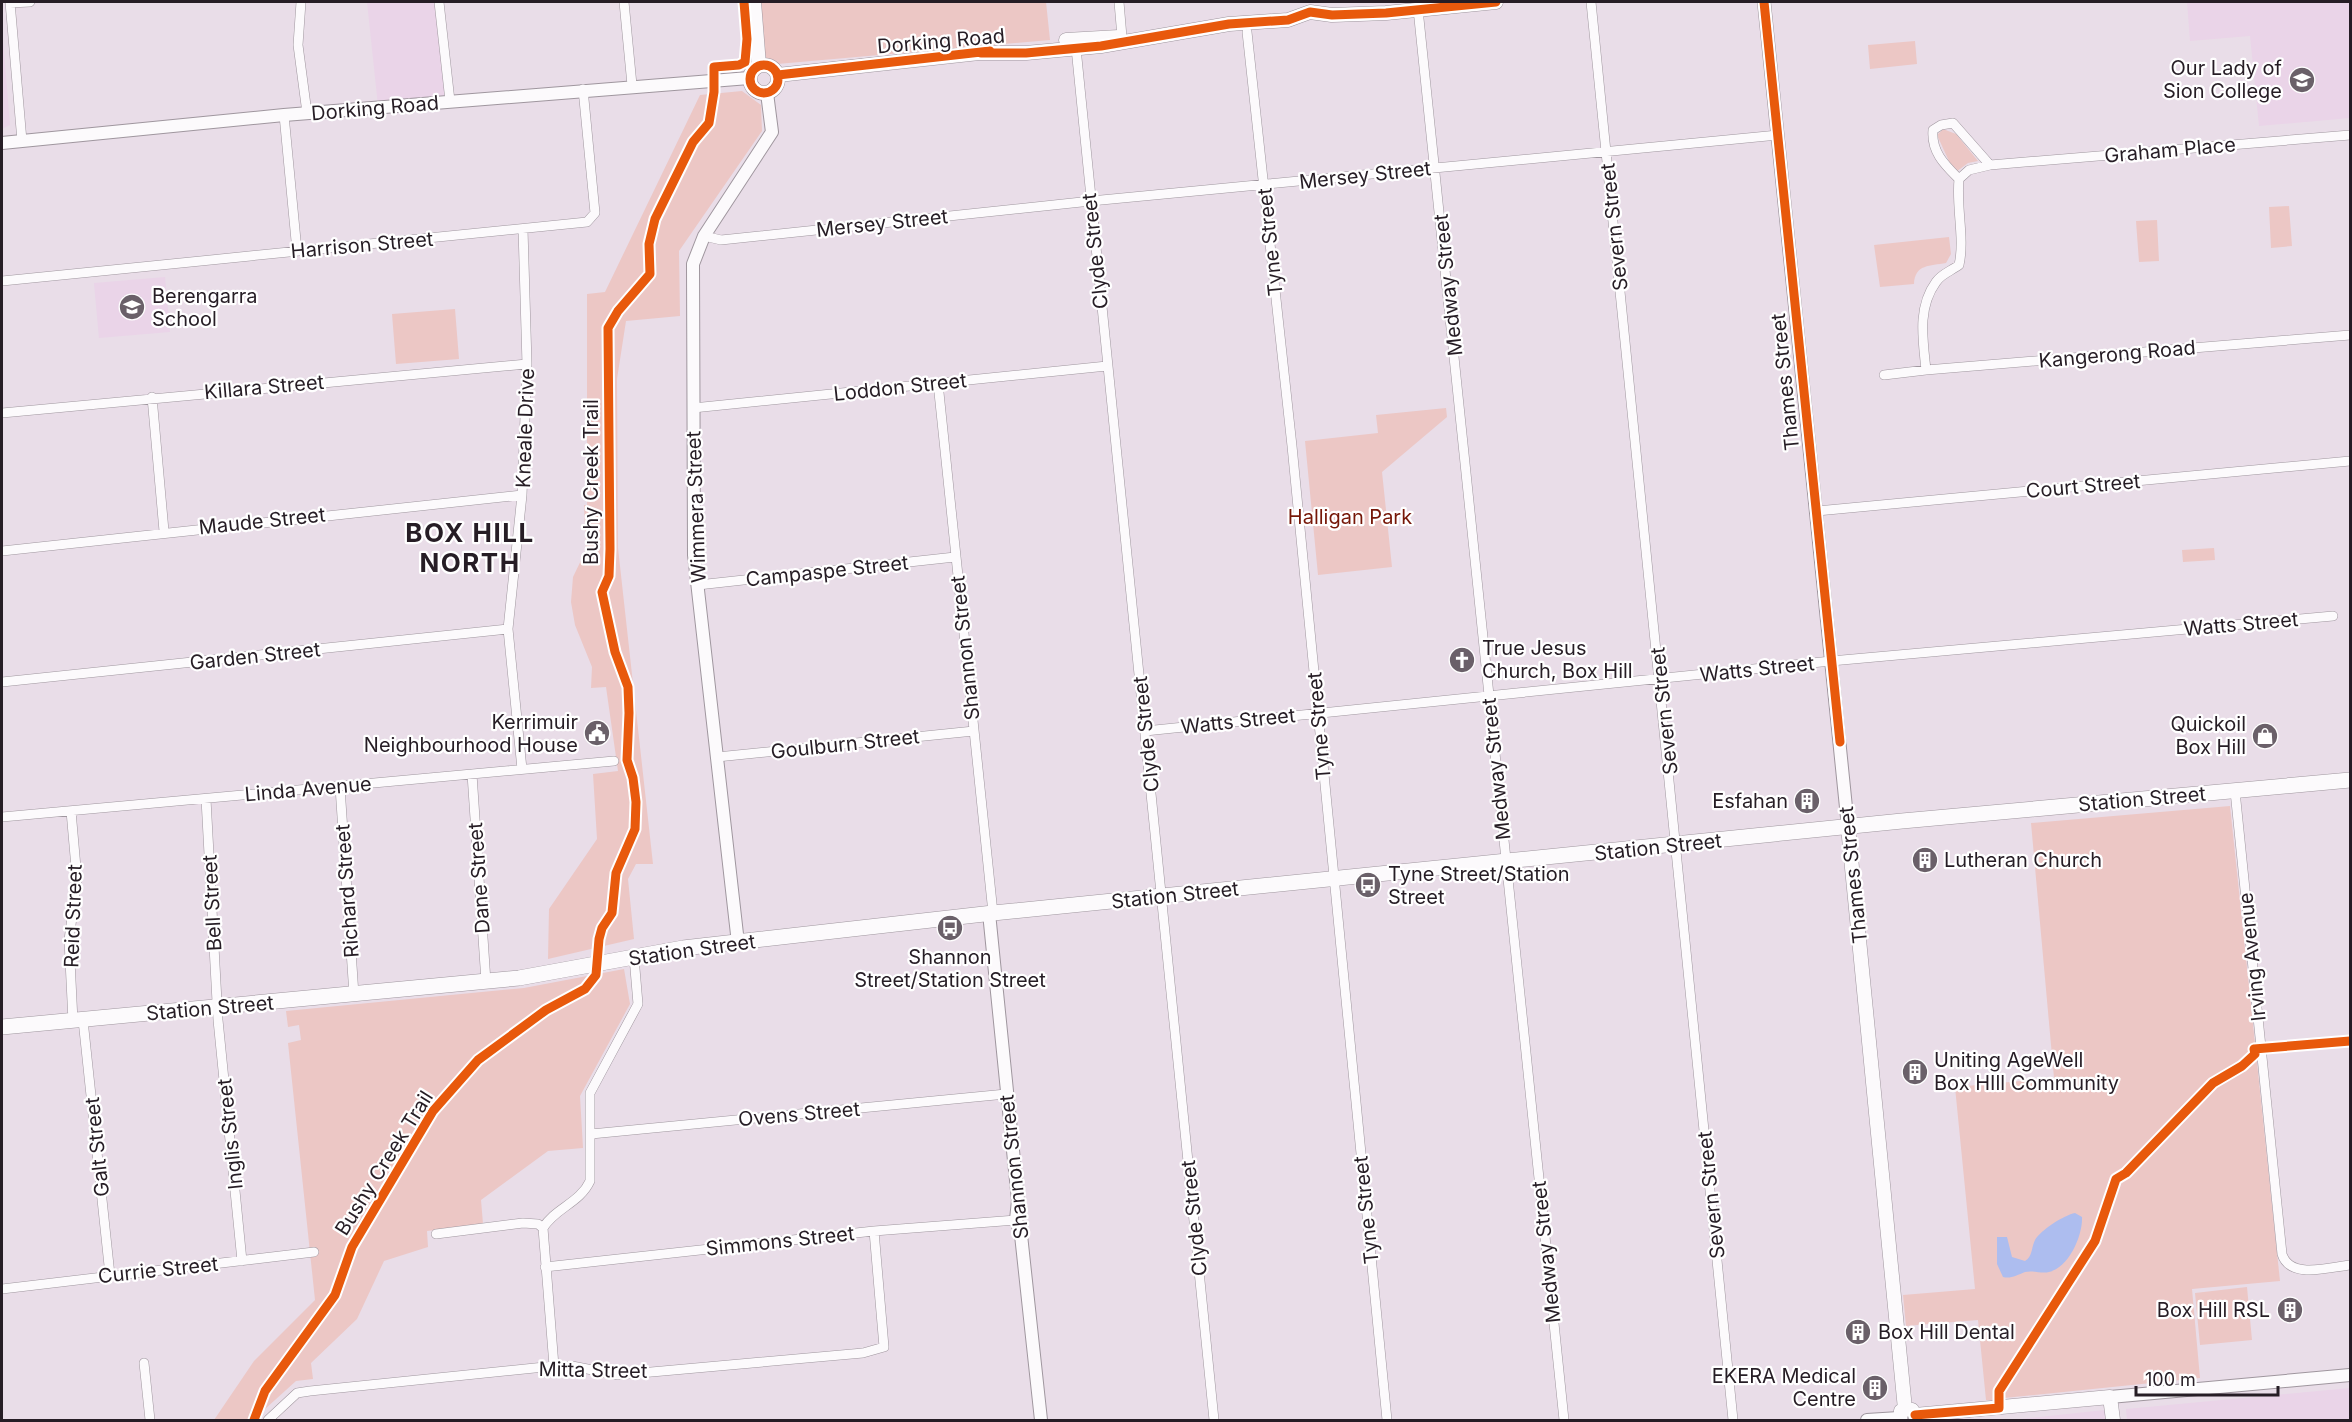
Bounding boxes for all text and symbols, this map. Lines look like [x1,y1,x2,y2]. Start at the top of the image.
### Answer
street label: Dorking Road [876,23,1006,59]
place label: Our Lady of Sion College [2163,56,2283,103]
school or university icon: Our Lady of Sion College [2287,65,2317,95]
street label: Dorking Road [310,90,440,126]
street label: Graham Place [2103,132,2237,168]
street label: Mersey Street [1298,156,1433,194]
street label: Severn Street [1595,161,1633,292]
street label: Tyne Street [1252,186,1288,297]
street label: Clyde Street [1077,191,1113,310]
street label: Mersey Street [815,204,950,242]
street label: Medway Street [1429,212,1467,357]
street label: Harrison Street [290,227,435,263]
place label: Berengarra School [152,284,258,331]
school or university icon: Berengarra School [117,292,147,322]
street label: Thames Street [1766,312,1804,452]
street label: Kangerong Road [2037,335,2197,373]
street label: Kneale Drive [511,368,539,488]
street label: Loddon Street [832,368,968,406]
street label: Killara Street [203,370,325,404]
street label: Bushy Creek Trail [579,399,603,565]
street label: Wimmera Street [681,430,711,583]
street label: Court Street [2025,469,2142,503]
street label: Maude Street [198,502,327,540]
park label: Halligan Park [1288,505,1412,529]
district label: BOX HILL NORTH [405,517,535,578]
street label: Campaspe Street [744,550,910,591]
street label: Shannon Street [945,574,985,722]
street label: Watts Street [2183,607,2300,641]
place label: True Jesus Church, Box Hill [1482,636,1633,683]
street label: Garden Street [189,637,322,675]
church icon: True Jesus Church, Box Hill [1447,645,1477,675]
street label: Severn Street [1645,645,1683,776]
street label: Watts Street [1699,651,1816,687]
street label: Tyne Street [1302,670,1336,781]
street label: Clyde Street [1128,674,1164,793]
street label: Medway Street [1477,696,1515,841]
street label: Watts Street [1180,703,1297,739]
place label: Kerrimuir Neighbourhood House [364,710,578,757]
place label: Quickoil Box Hill [2170,712,2246,759]
public building icon: Kerrimuir Neighbourhood House [582,718,612,748]
shop icon: Quickoil Box Hill [2250,721,2280,751]
street label: Goulburn Street [769,724,921,764]
street label: Linda Avenue [244,771,372,807]
street label: Station Street [2077,781,2207,817]
building icon: Esfahan [1792,786,1822,816]
place label: Esfahan [1712,789,1788,813]
street label: Thames Street [1834,805,1872,945]
street label: Dane Street [463,821,495,934]
street label: Richard Street [330,823,364,959]
street label: Station Street [1593,828,1723,866]
building icon: Lutheran Church [1910,845,1940,875]
place label: Lutheran Church [1944,848,2102,872]
street label: Bell Street [197,854,227,952]
place label: Tyne Street/Station Street [1388,862,1570,909]
street label: Reid Street [59,863,87,968]
bus stop icon: Tyne Street/Station Street [1353,870,1383,900]
street label: Station Street [1110,876,1240,914]
street label: Irving Avenue [2233,891,2271,1023]
bus stop icon: Shannon Street/Station Street [935,913,965,943]
street label: Station Street [627,929,757,971]
place label: Shannon Street/Station Street [854,945,1046,992]
street label: Station Street [145,990,275,1026]
place label: Uniting AgeWell Box HIll Community [1934,1048,2119,1095]
building icon: Uniting AgeWell Box HIll Community [1900,1057,1930,1087]
street label: Inglis Street [212,1077,248,1191]
street label: Bushy Creek Trail [330,1086,438,1240]
street label: Shannon Street [994,1093,1034,1241]
street label: Galt Street [80,1096,114,1198]
street label: Ovens Street [737,1097,861,1131]
street label: Severn Street [1692,1129,1730,1260]
street label: Tyne Street [1348,1154,1384,1265]
street label: Clyde Street [1176,1158,1212,1277]
street label: Medway Street [1527,1179,1565,1324]
street label: Simmons Street [705,1221,856,1261]
street label: Currie Street [97,1252,220,1288]
building icon: Box Hill RSL [2275,1295,2305,1325]
place label: Box Hill RSL [2157,1298,2270,1322]
building icon: Box Hill Dental [1843,1317,1873,1347]
place label: Box Hill Dental [1878,1320,2015,1344]
street label: Mitta Street [538,1357,648,1383]
scale bar [2136,1359,2278,1397]
place label: EKERA Medical Centre [1712,1364,1856,1411]
text: 100 m [2145,1369,2196,1390]
building icon: EKERA Medical Centre [1860,1373,1890,1403]

